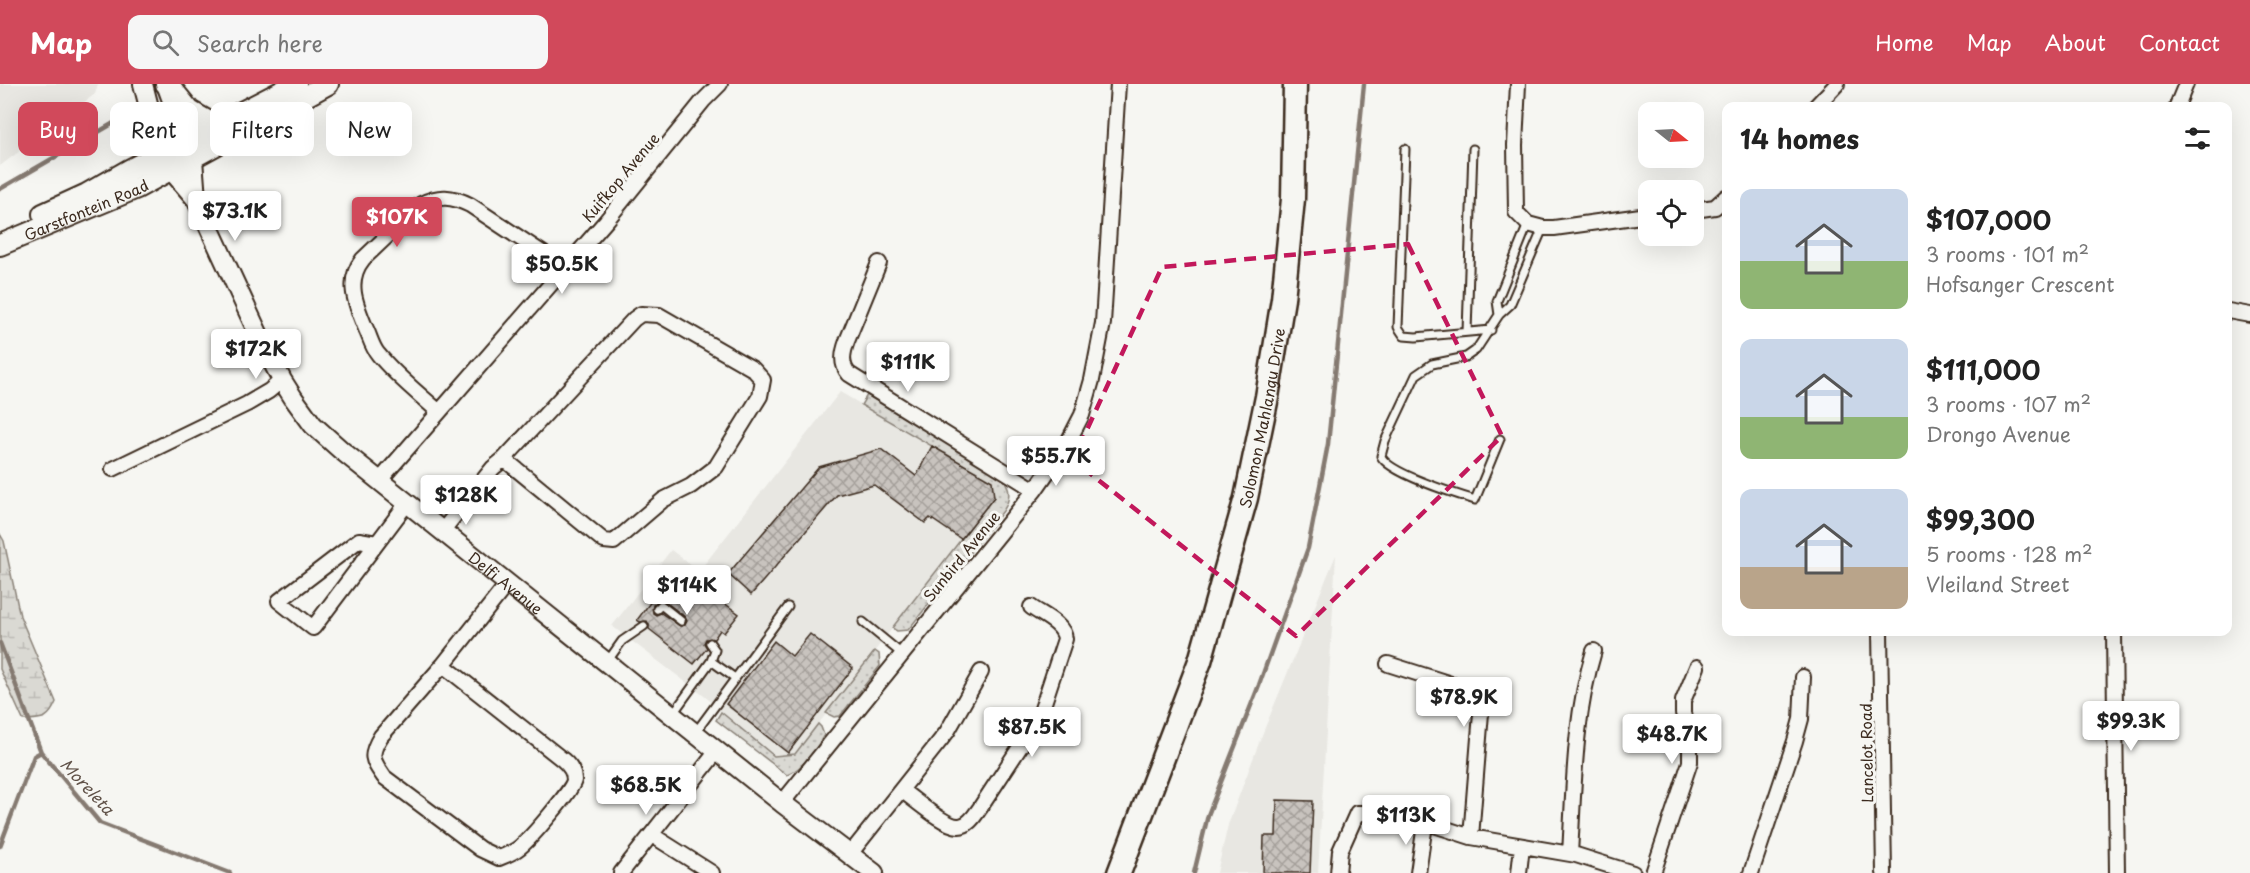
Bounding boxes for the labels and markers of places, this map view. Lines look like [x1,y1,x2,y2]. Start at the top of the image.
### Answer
pin: $73.1K [186,191,284,242]
pin: $107K [355,197,439,248]
pin: $50.5K [513,244,611,295]
pin: $172K [214,329,298,380]
pin: $111K [866,342,950,393]
pin: $55.7K [1007,436,1105,487]
pin: $128K [424,475,508,526]
pin: $114K [645,565,729,616]
pin: $78.9K [1415,677,1513,728]
pin: $99.3K [2082,701,2180,752]
pin: $87.5K [983,707,1081,758]
pin: $48.7K [1623,714,1721,765]
pin: $68.5K [597,765,695,816]
pin: $113K [1364,795,1448,846]

